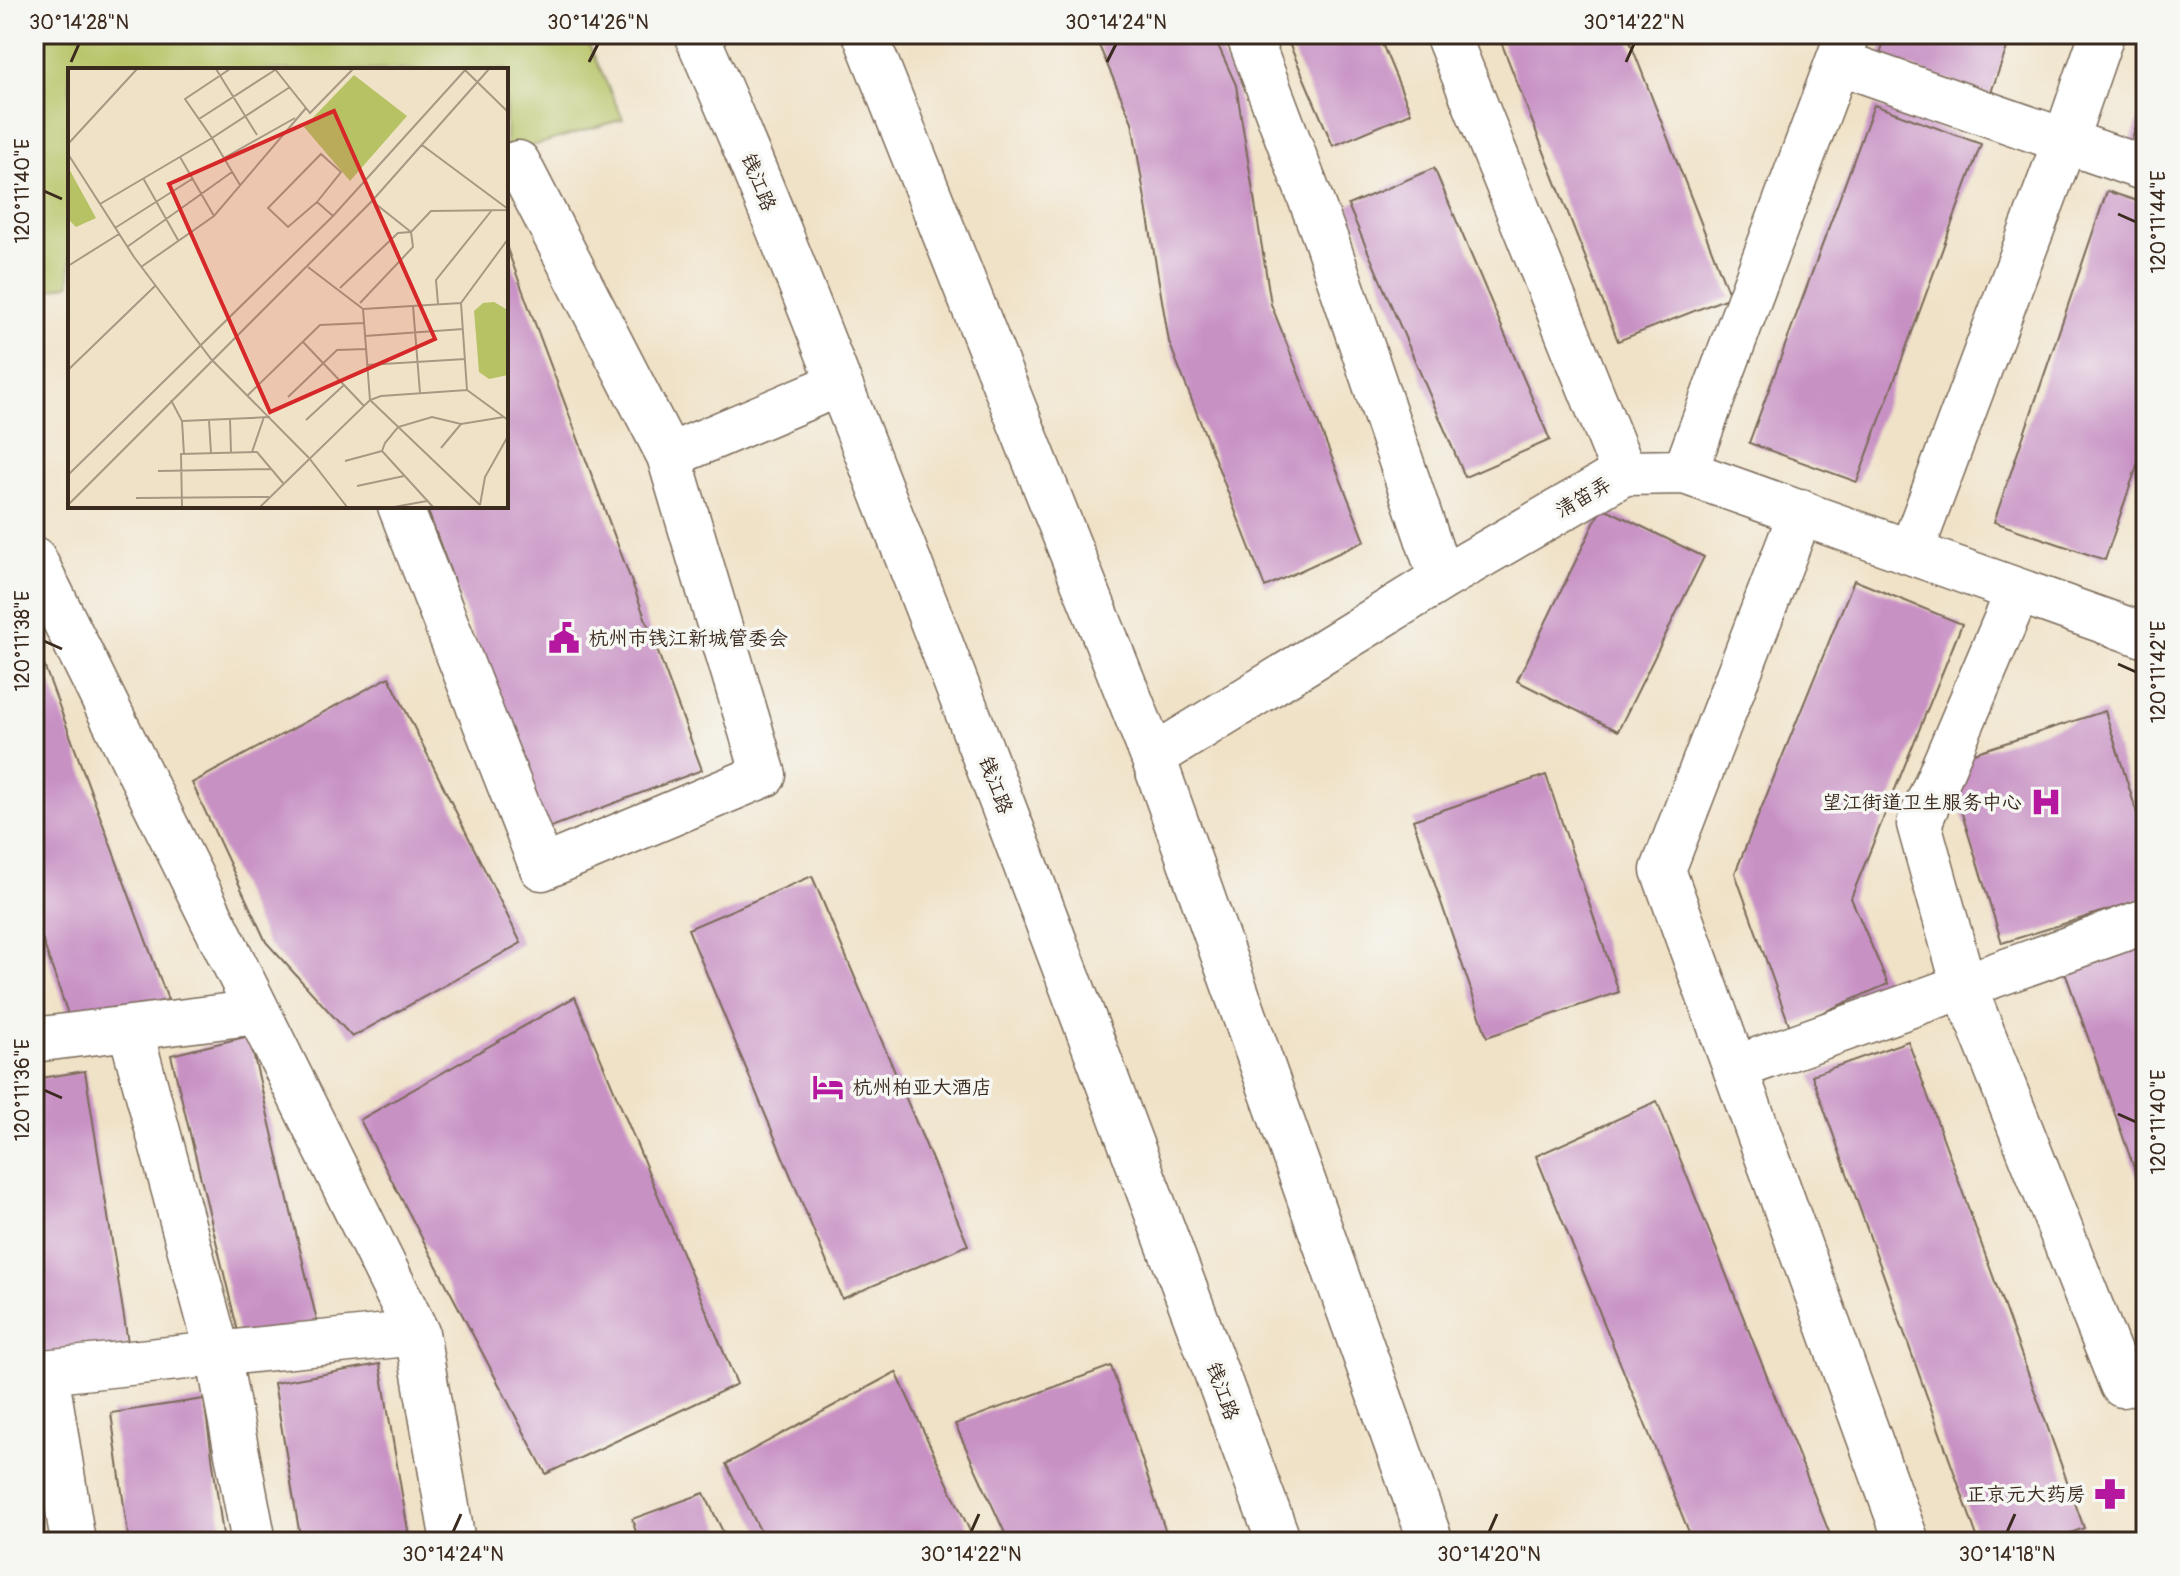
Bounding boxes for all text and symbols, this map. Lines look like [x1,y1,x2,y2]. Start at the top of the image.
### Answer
text: 30°14'28"N [29,10,129,35]
text: 30°14'26"N [547,10,649,35]
text: 30°14'24"N [1065,10,1167,35]
text: 30°14'22"N [1584,10,1684,35]
inset map [68,68,508,508]
text: 120°11'40"E [10,139,35,243]
street label: 钱江路 [736,150,782,216]
text: 120°11'44"E [2146,171,2171,273]
street label: 清笛弄 [1551,472,1615,523]
text: 120°11'38"E [10,591,35,691]
public building icon: 杭州市钱江新城管委会 [547,621,581,655]
text: 120°11'42"E [2146,621,2171,723]
place label: 杭州市钱江新城管委会 [588,626,788,651]
street label: 钱江路 [973,753,1018,819]
hospital icon: 望江街道卫生服务中心 [2029,785,2063,819]
place label: 望江街道卫生服务中心 [1822,790,2022,815]
text: 120°11'36"E [10,1039,35,1141]
hotel icon: 杭州柏亚大酒店 [811,1070,845,1104]
text: 120°11'40"E [2146,1070,2171,1174]
place label: 杭州柏亚大酒店 [852,1075,992,1100]
street label: 钱江路 [1201,1359,1245,1425]
pharmacy icon: 正京元大药房 [2093,1477,2127,1511]
place label: 正京元大药房 [1966,1482,2086,1507]
text: 30°14'24"N [402,1542,504,1567]
text: 30°14'22"N [921,1542,1021,1567]
text: 30°14'20"N [1437,1542,1541,1567]
text: 30°14'18"N [1959,1542,2055,1567]

